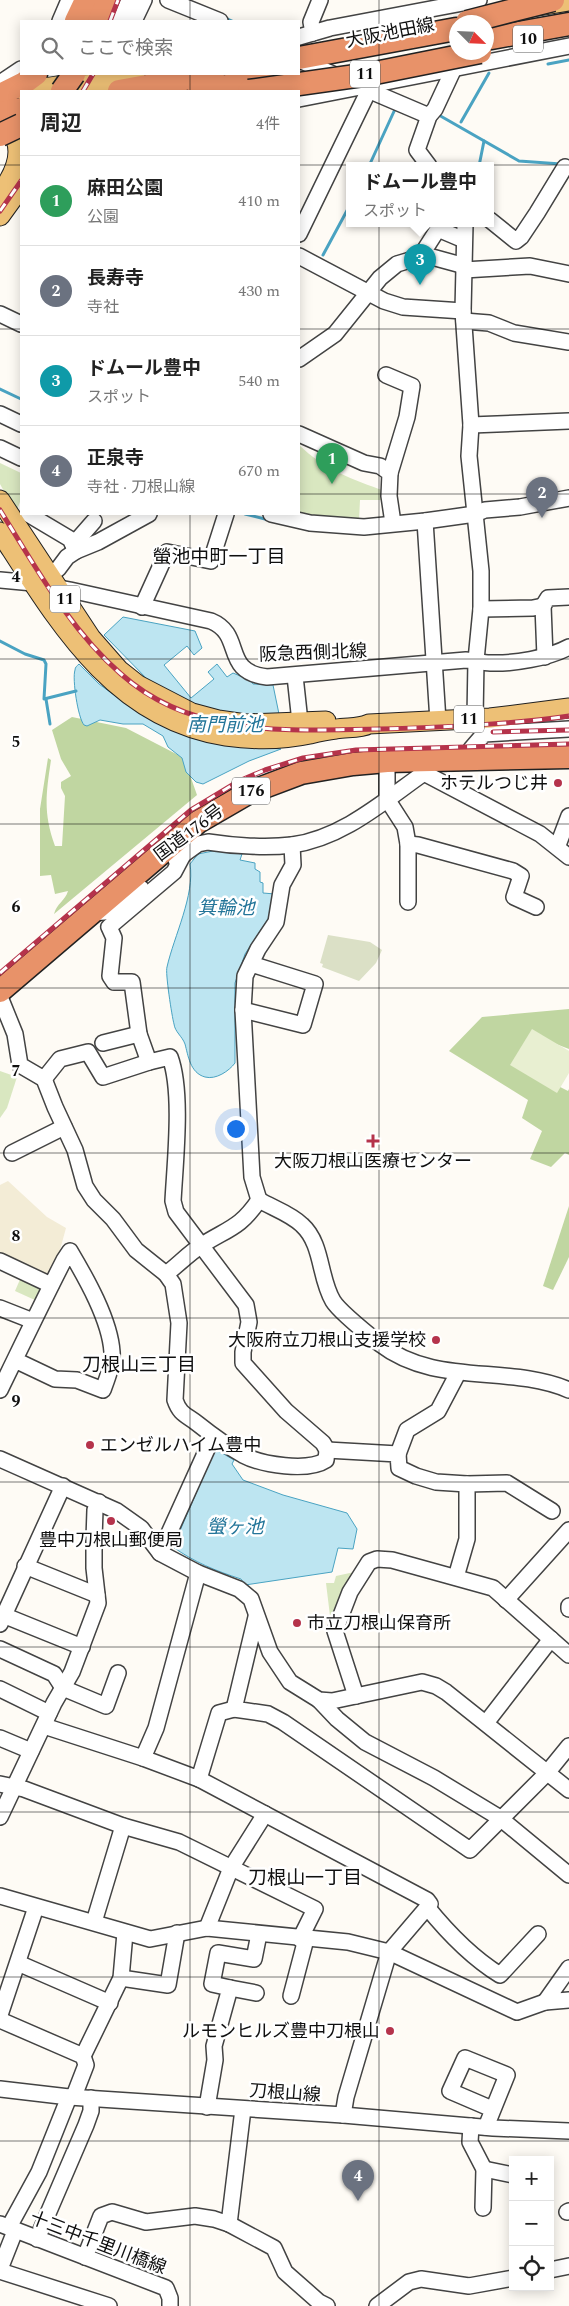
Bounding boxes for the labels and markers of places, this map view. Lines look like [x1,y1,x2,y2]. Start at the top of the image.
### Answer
pin: 3 [404,244,436,285]
pin: 1 [316,443,348,484]
pin: 2 [526,477,558,518]
place label: ホテルつじ井 [440,770,548,797]
marker: ホテルつじ井 [552,777,564,789]
marker: 大阪刀根山医療センター [366,1134,380,1148]
place label: 大阪刀根山医療センター [274,1148,472,1175]
place label: 大阪府立刀根山支援学校 [228,1327,426,1354]
marker: 大阪府立刀根山支援学校 [430,1334,442,1346]
place label: エンゼルハイム豊中 [100,1432,261,1459]
marker: エンゼルハイム豊中 [84,1439,96,1451]
marker: 豊中刀根山郵便局 [105,1515,117,1527]
place label: 豊中刀根山郵便局 [39,1527,183,1554]
place label: 市立刀根山保育所 [307,1610,451,1637]
marker: 市立刀根山保育所 [291,1617,303,1629]
place label: ルモンヒルズ豊中刀根山 [182,2018,380,2045]
marker: ルモンヒルズ豊中刀根山 [384,2025,396,2037]
pin: 4 [342,2160,374,2201]

